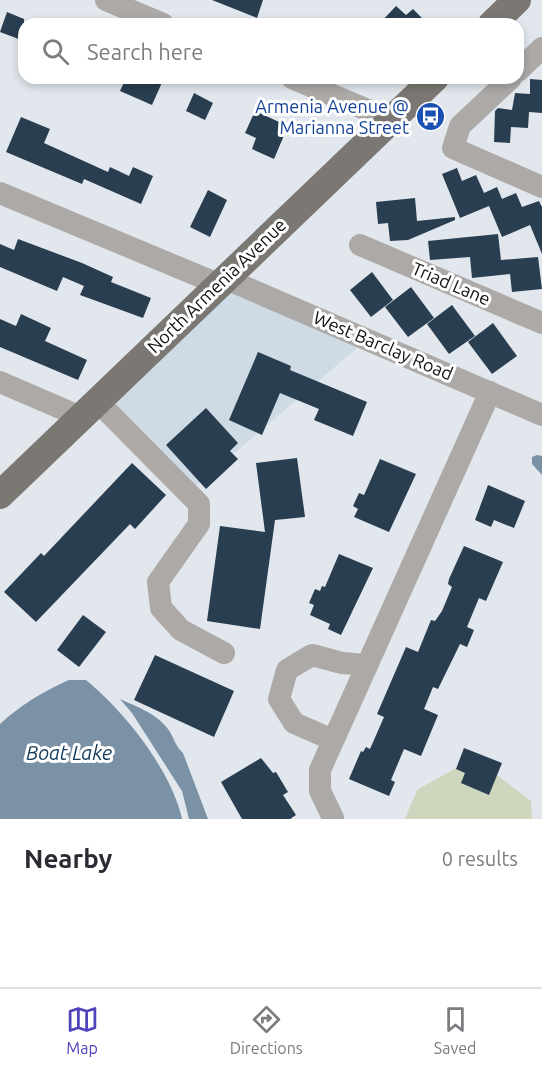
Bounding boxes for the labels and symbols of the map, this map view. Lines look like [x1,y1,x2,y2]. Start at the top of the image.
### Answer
place label: Armenia Avenue @ Marianna Street [255,96,409,137]
bus stop icon: Armenia Avenue @ Marianna Street [414,101,446,133]
street label: North Armenia Avenue [143,214,290,357]
street label: Triad Lane [409,258,494,309]
street label: West Barclay Road [311,307,456,383]
water label: Boat Lake [26,741,112,764]

